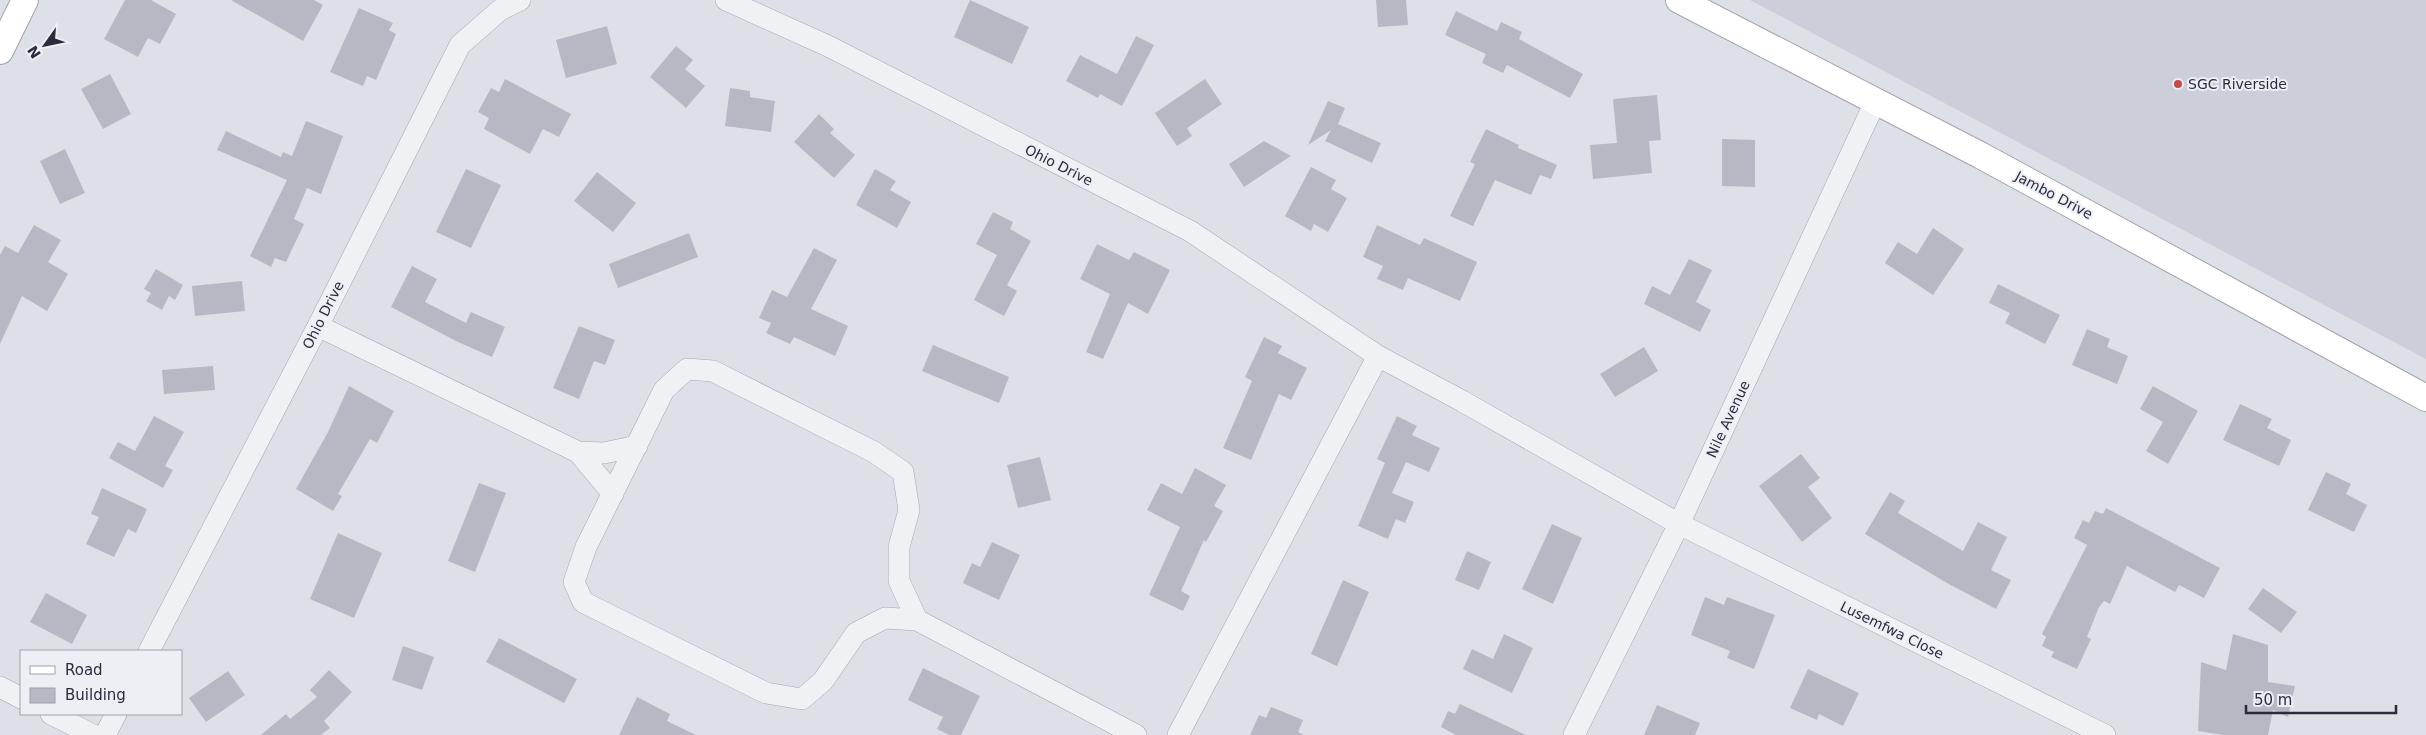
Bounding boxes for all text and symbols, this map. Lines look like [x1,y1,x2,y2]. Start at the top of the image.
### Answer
north arrow [20,20,70,70]
text: N [24,43,44,61]
place label: SGC Riverside [2188,76,2287,92]
marker: SGC Riverside [2172,78,2184,90]
street label: Ohio Drive [1022,141,1096,189]
street label: Jambo Drive [2012,167,2096,222]
street label: Ohio Drive [299,278,347,352]
street label: Nile Avenue [1703,378,1753,460]
street label: Lusemfwa Close [1838,598,1946,662]
legend [20,650,182,715]
text: Road [65,661,103,679]
scale bar [2246,682,2396,714]
text: Building [65,686,126,704]
text: 50 m [2254,691,2292,709]

